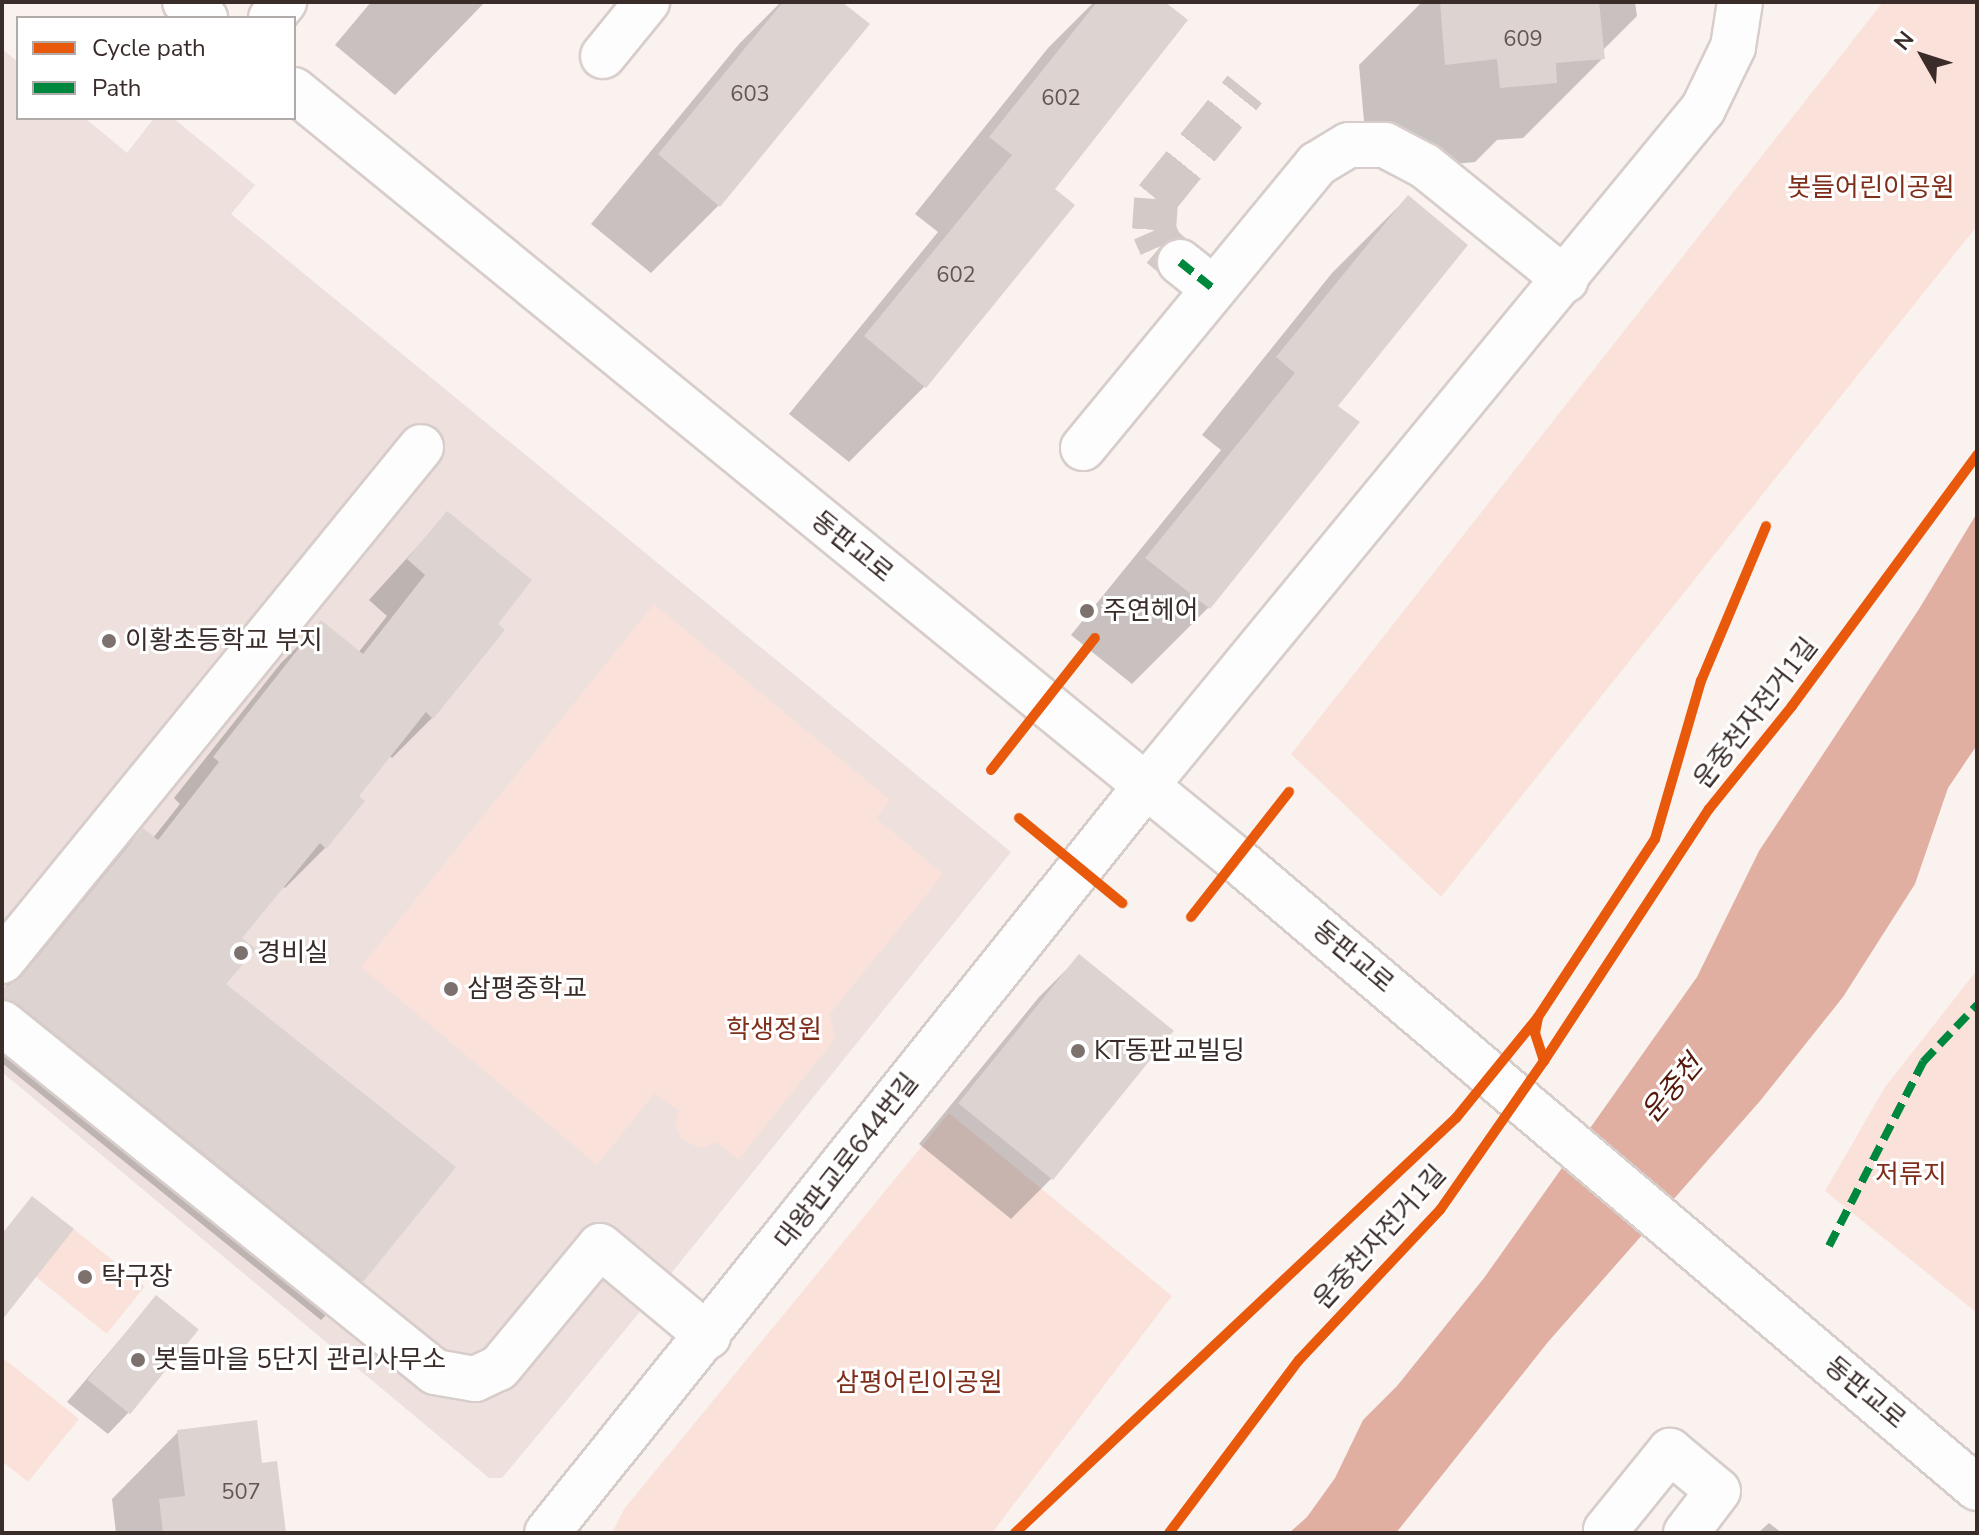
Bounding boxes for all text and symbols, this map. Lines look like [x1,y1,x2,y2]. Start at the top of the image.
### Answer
legend [16,16,296,120]
north arrow [1883,16,1963,96]
text: N [1888,25,1921,57]
house number: 609 [1503,27,1543,53]
text: Cycle path [92,32,206,64]
text: Path [92,72,141,104]
house number: 603 [730,82,770,108]
house number: 602 [1041,86,1081,112]
park label: 봇들어린이공원 [1787,172,1955,204]
house number: 602 [936,263,976,289]
street label: 동판교로 [805,505,899,589]
place label: 주연헤어 [1103,595,1199,627]
marker: 주연헤어 [1078,602,1096,620]
place label: 이황초등학교 부지 [125,625,323,657]
street label: 운중천자전거1길 [1687,631,1825,795]
marker: 이황초등학교 부지 [100,632,118,650]
street label: 동판교로 [1306,914,1400,1000]
place label: 경비실 [257,937,329,969]
marker: 경비실 [232,944,250,962]
place label: 삼평중학교 [467,973,587,1005]
marker: 삼평중학교 [442,980,460,998]
park label: 학생정원 [726,1014,822,1046]
place label: KT동판교빌딩 [1094,1035,1245,1067]
marker: KT동판교빌딩 [1069,1042,1087,1060]
water label: 운중천 [1634,1049,1710,1129]
street label: 대왕판교로644번길 [769,1067,925,1255]
street label: 운중천자전거1길 [1307,1159,1453,1315]
park label: 저류지 [1875,1159,1947,1191]
place label: 탁구장 [101,1261,173,1293]
marker: 탁구장 [76,1268,94,1286]
place label: 봇들마을 5단지 관리사무소 [154,1344,446,1376]
street label: 동판교로 [1818,1350,1912,1436]
marker: 봇들마을 5단지 관리사무소 [129,1351,147,1369]
park label: 삼평어린이공원 [835,1367,1003,1399]
house number: 507 [221,1480,261,1506]

